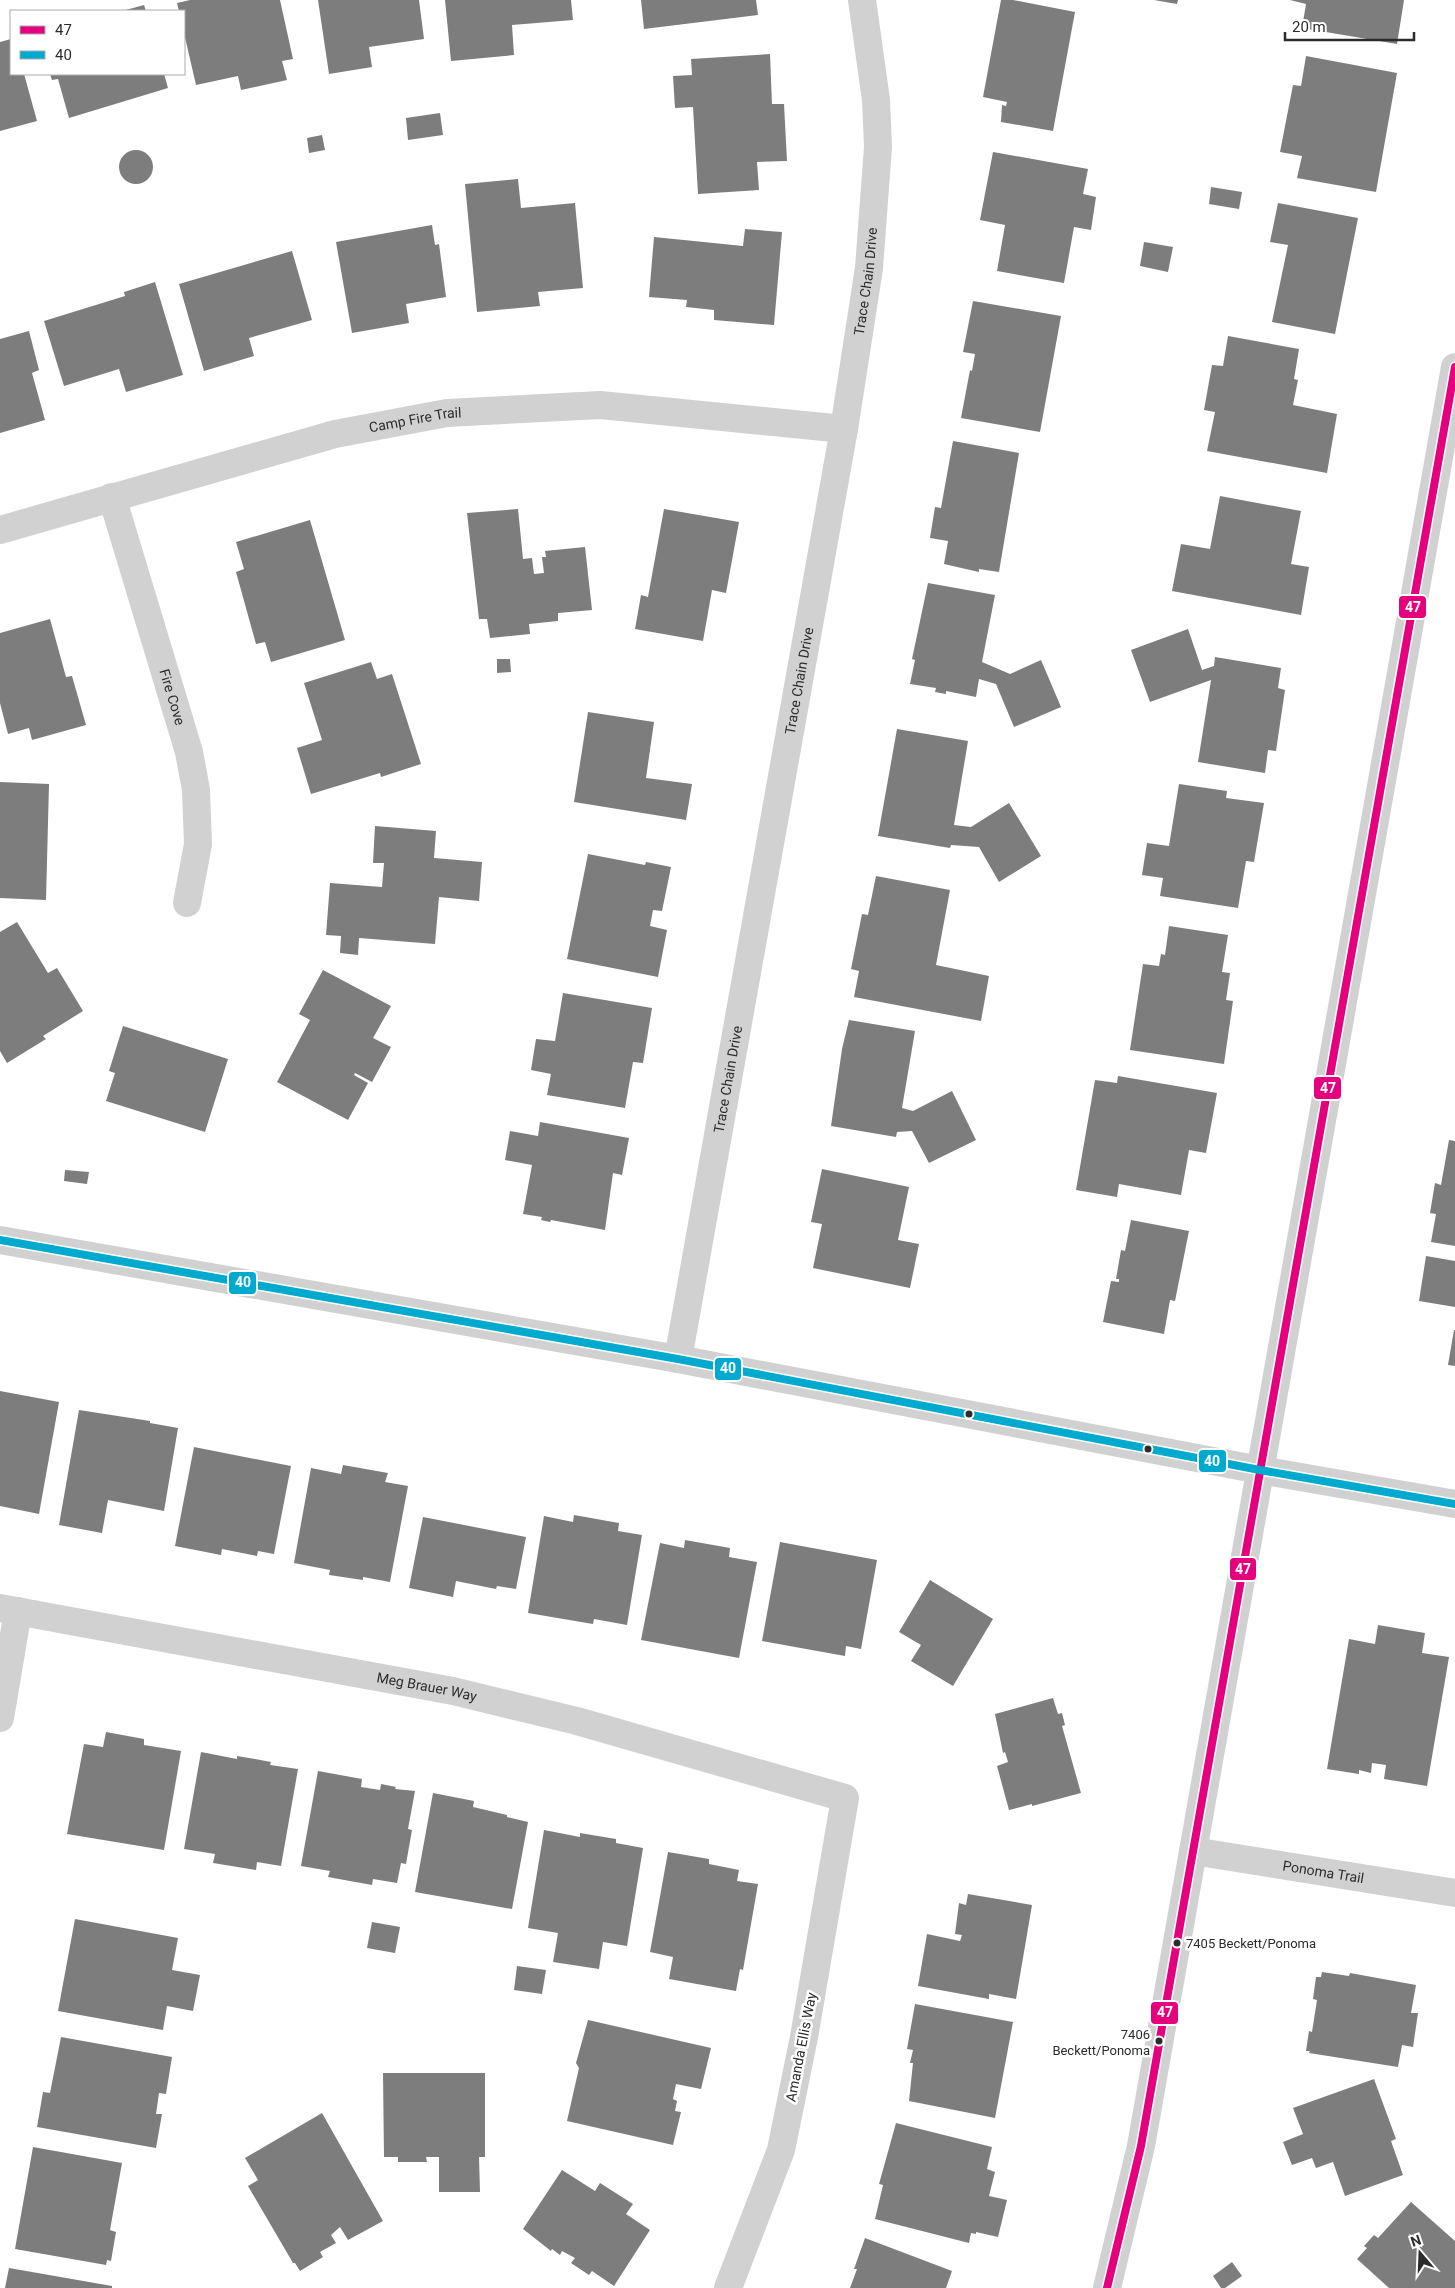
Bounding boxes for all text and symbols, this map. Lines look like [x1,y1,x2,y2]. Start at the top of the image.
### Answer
legend [10,10,185,75]
scale bar [1285,10,1414,42]
text: 20 m [1292,18,1326,36]
text: 47 [55,21,72,39]
text: 40 [55,46,72,64]
street label: Trace Chain Drive [851,227,880,336]
street label: Camp Fire Trail [368,404,462,435]
line badge: 47 [1398,595,1427,619]
text: 47 [1405,599,1421,615]
street label: Trace Chain Drive [782,626,817,736]
street label: Fire Cove [156,667,188,727]
street label: Trace Chain Drive [710,1024,745,1134]
line badge: 47 [1313,1076,1342,1100]
text: 47 [1320,1080,1336,1096]
line badge: 40 [228,1271,257,1295]
text: 40 [235,1274,251,1290]
line badge: 40 [714,1357,742,1381]
text: 40 [720,1360,736,1376]
unlabelled marker [964,1409,974,1419]
unlabelled marker [1143,1444,1153,1454]
line badge: 40 [1198,1449,1227,1473]
text: 40 [1204,1453,1220,1469]
line badge: 47 [1229,1557,1257,1581]
text: 47 [1235,1561,1251,1577]
street label: Meg Brauer Way [375,1669,479,1705]
street label: Ponoma Trail [1281,1857,1365,1886]
place label: 7405 Beckett/Ponoma [1186,1936,1316,1951]
marker: 7405 Beckett/Ponoma [1172,1938,1182,1948]
street label: Amanda Ellis Way [783,1991,820,2103]
line badge: 47 [1150,2001,1179,2025]
text: 47 [1157,2004,1173,2020]
place label: 7406 Beckett/Ponoma [1052,2027,1150,2058]
marker: 7406 Beckett/Ponoma [1154,2036,1164,2046]
north arrow [1395,2228,1445,2278]
text: N [1408,2232,1423,2250]

